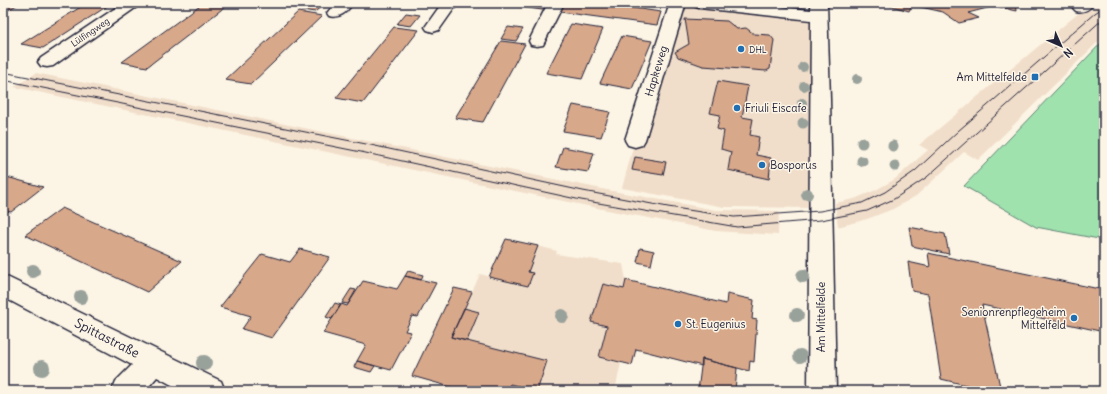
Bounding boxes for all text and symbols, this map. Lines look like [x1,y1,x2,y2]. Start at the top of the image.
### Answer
street label: Lülfingweg [69,15,111,49]
north arrow [1041,26,1081,66]
street label: Hapkeweg [642,44,670,98]
marker: DHL [736,44,746,54]
place label: DHL [749,44,767,55]
text: N [1060,45,1076,61]
place label: Am Mittelfelde [957,70,1027,84]
marker: Am Mittelfelde [1030,72,1040,82]
place label: Friuli Eiscafe [745,101,807,115]
marker: Friuli Eiscafe [732,103,742,113]
place label: Bosporus [770,158,817,172]
marker: Bosporus [757,160,767,170]
street label: Am Mittelfelde [814,282,828,352]
place label: Senionrenpflegeheim Mittelfeld [961,305,1067,332]
marker: Senionrenpflegeheim Mittelfeld [1069,313,1079,323]
street label: Spittastraße [72,314,142,362]
place label: St. Eugenius [686,317,746,331]
marker: St. Eugenius [673,319,683,329]

